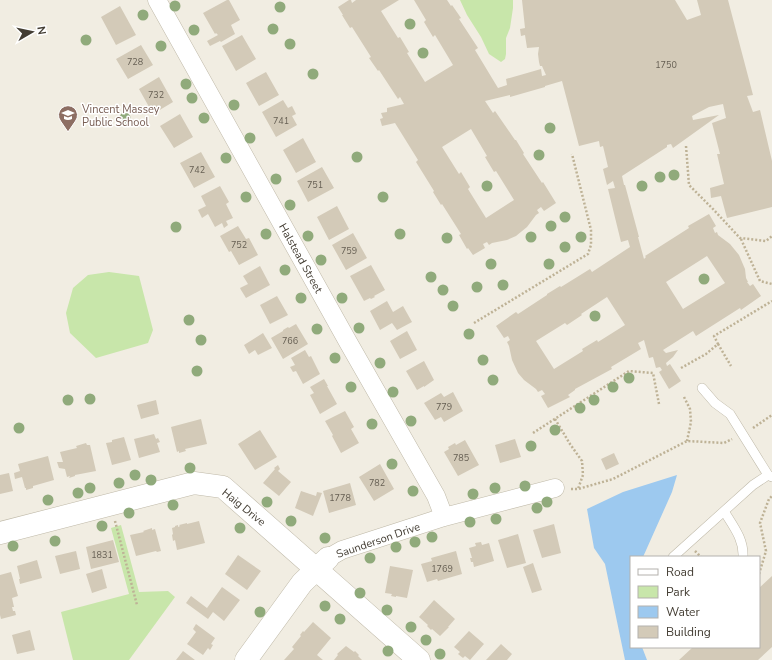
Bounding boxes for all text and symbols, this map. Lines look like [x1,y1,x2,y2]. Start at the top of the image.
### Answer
north arrow [12,12,52,52]
text: N [33,25,49,36]
house number: 728 [127,56,143,68]
house number: 1750 [655,59,677,71]
house number: 732 [148,89,164,101]
place label: Vincent Massey Public School [81,102,160,130]
school or university icon: Vincent Massey Public School [57,104,79,132]
house number: 741 [273,115,289,127]
house number: 742 [189,164,205,176]
house number: 751 [307,179,323,191]
street label: Halstead Street [275,221,326,296]
house number: 752 [231,239,247,251]
house number: 759 [341,245,357,257]
house number: 766 [282,335,298,347]
house number: 779 [436,401,452,413]
house number: 785 [453,452,469,464]
house number: 782 [369,477,385,489]
street label: Haig Drive [219,485,269,530]
house number: 1778 [329,492,351,504]
street label: Saunderson Drive [334,519,422,562]
house number: 1831 [91,549,113,561]
legend [630,556,760,648]
house number: 1769 [431,563,453,575]
text: Road [666,564,694,580]
text: Park [666,584,691,600]
text: Water [666,604,700,620]
text: Building [666,624,711,640]

